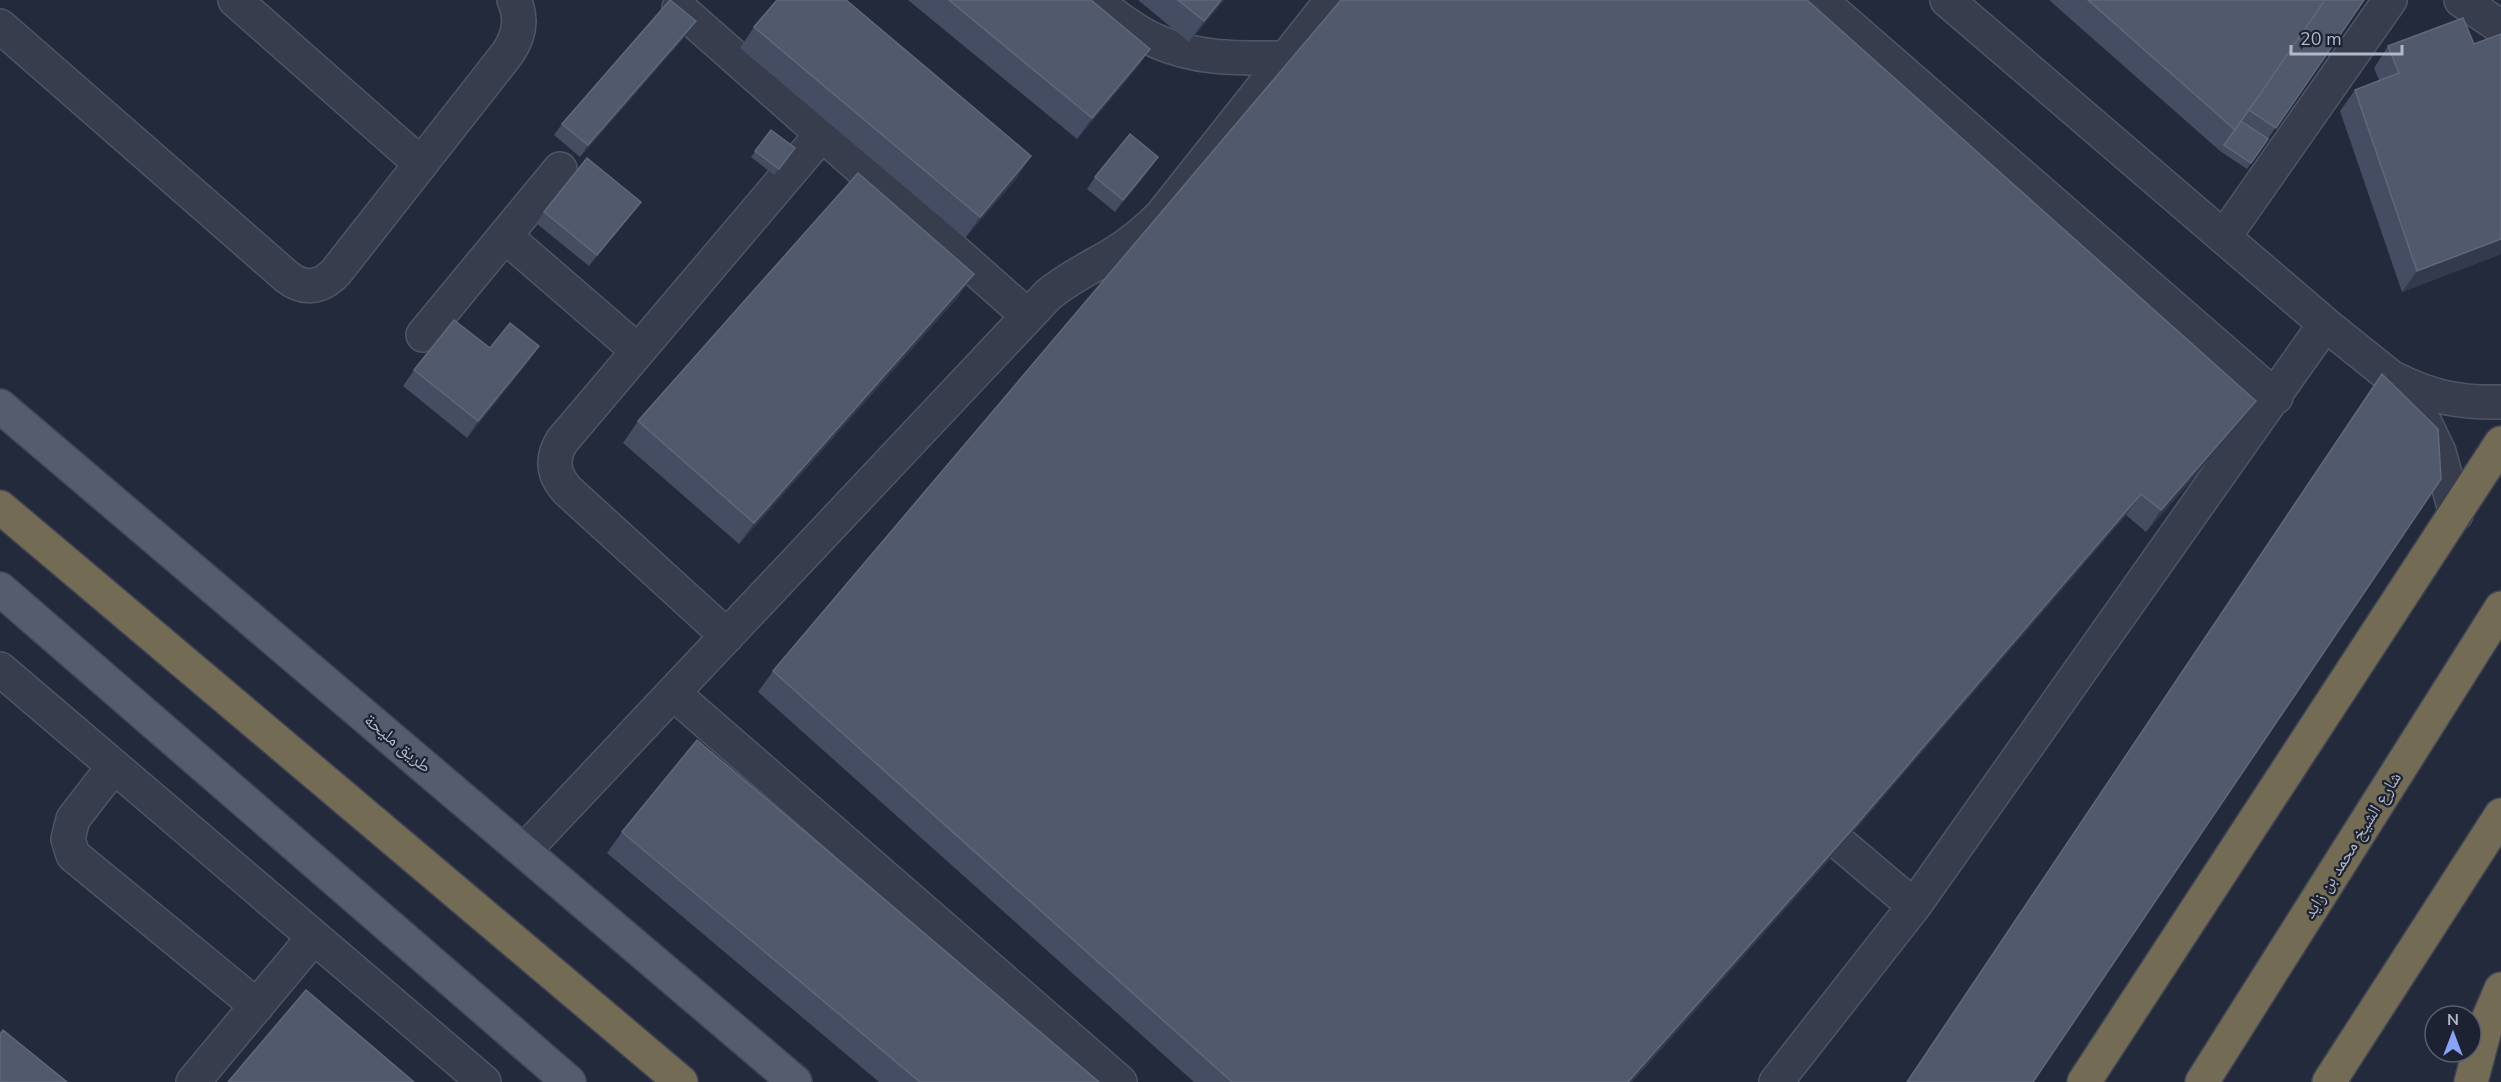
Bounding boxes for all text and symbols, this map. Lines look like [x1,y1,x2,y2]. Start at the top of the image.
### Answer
scale bar [2291,18,2402,56]
text: 20 m [2300,27,2342,51]
street label: طريق مليحة [359,708,437,778]
street label: شارع الشيخ محمد بن زايد [2297,767,2407,923]
north arrow [2423,1004,2483,1064]
text: N [2447,1009,2459,1031]

